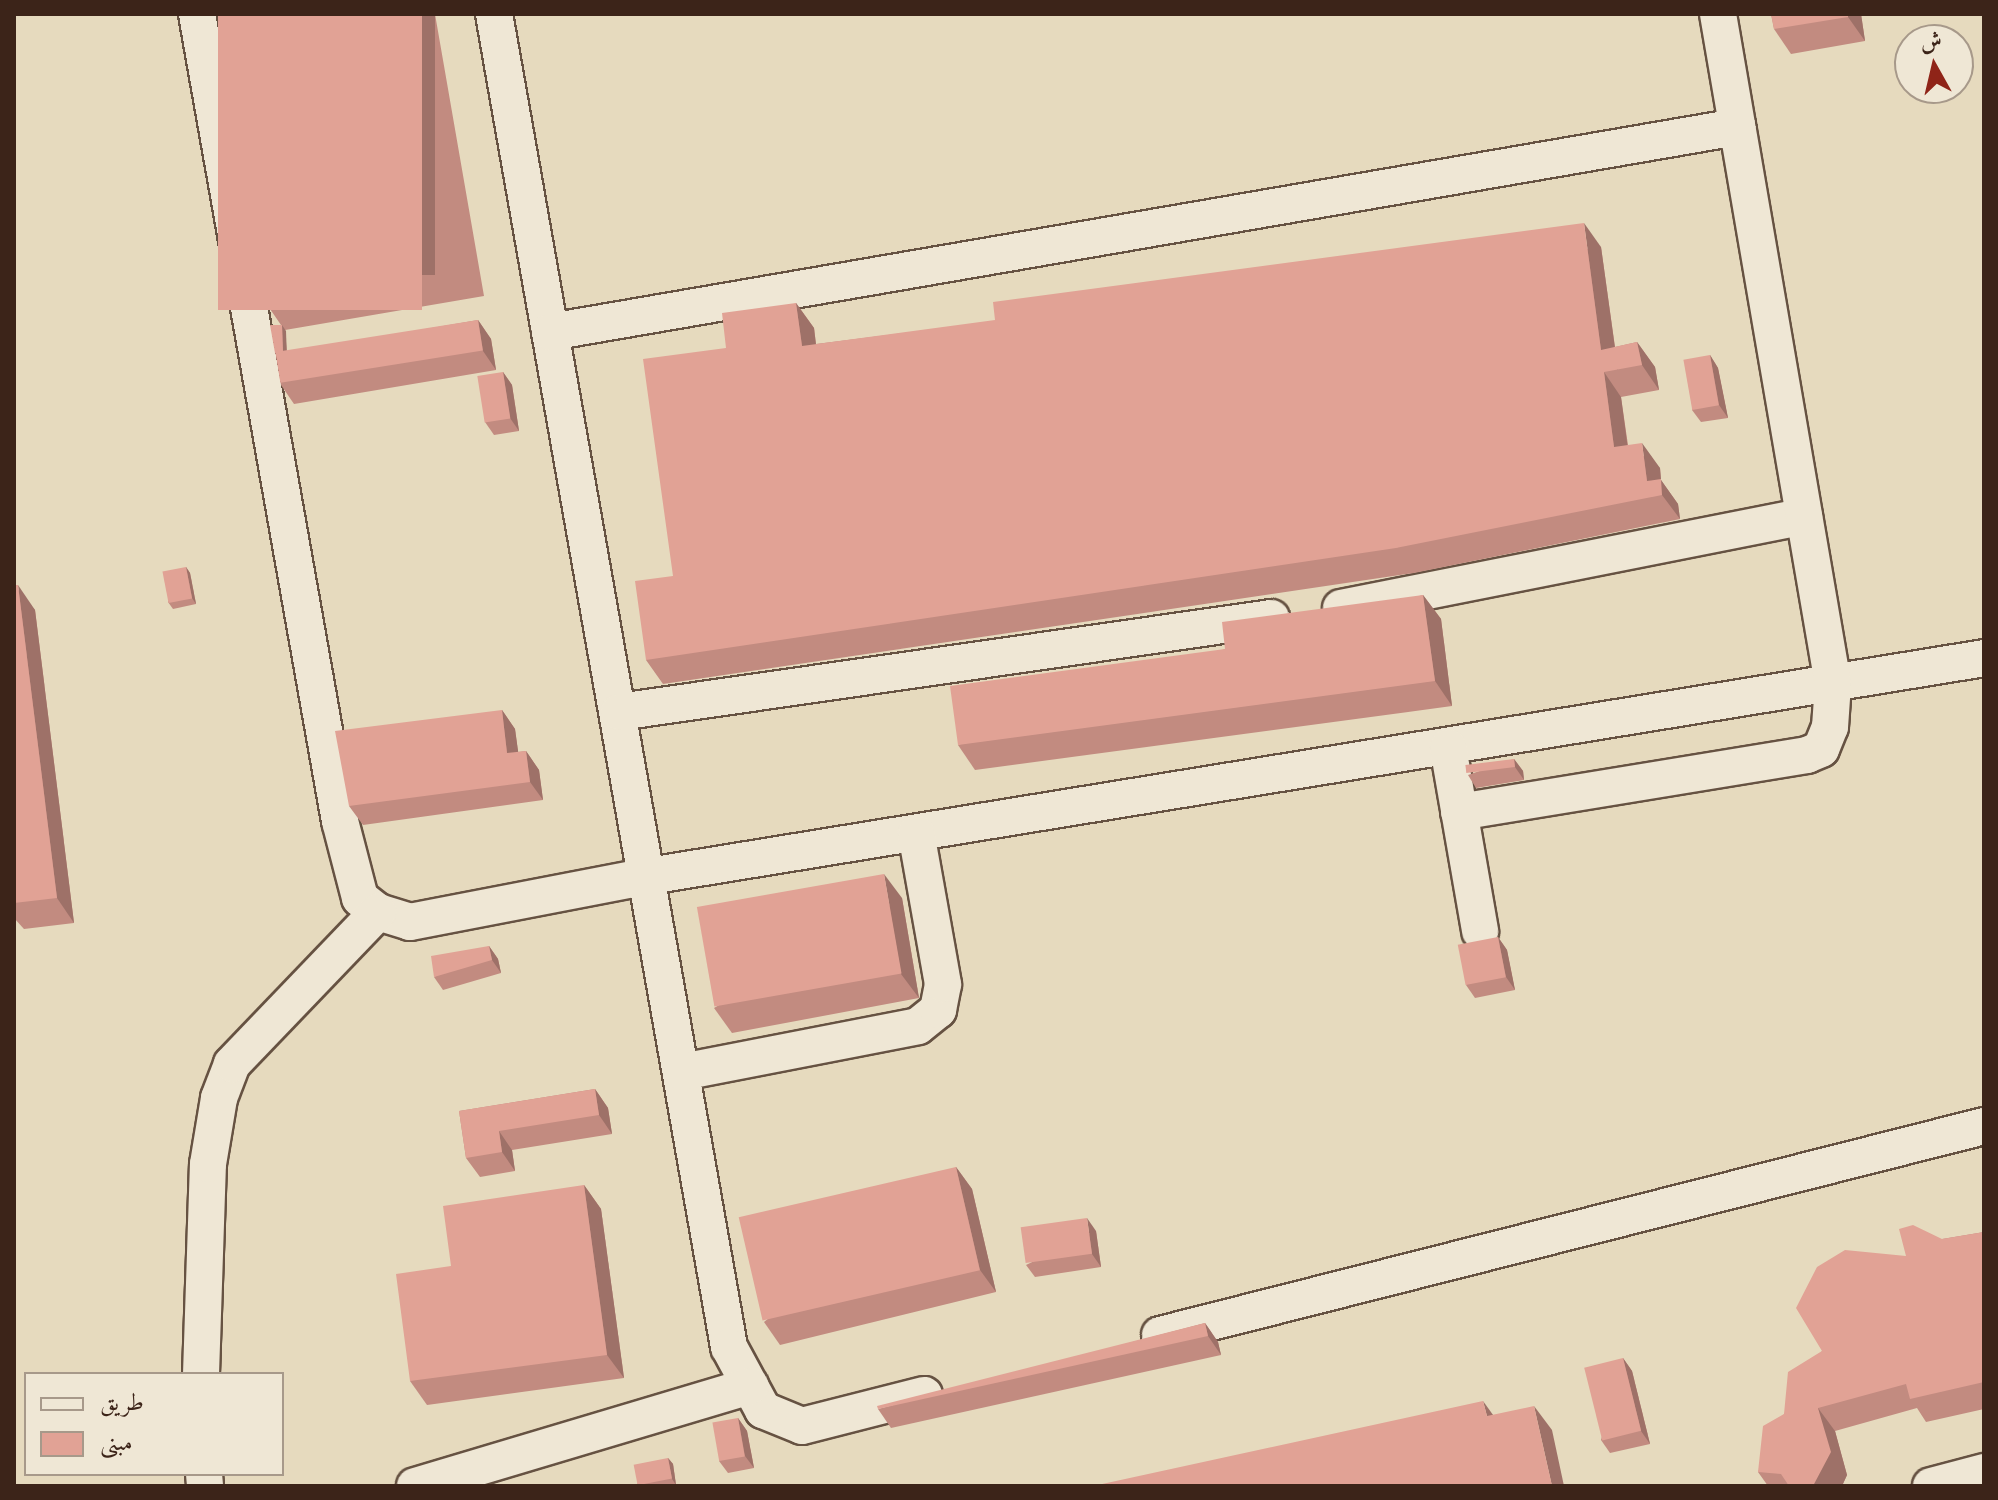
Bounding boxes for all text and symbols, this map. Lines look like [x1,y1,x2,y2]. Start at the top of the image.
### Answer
north arrow [1894,24,1974,104]
text: ش [1918,27,1944,57]
legend [24,1372,284,1476]
text: طريق [100,1388,144,1418]
text: مبنى [100,1428,133,1458]

